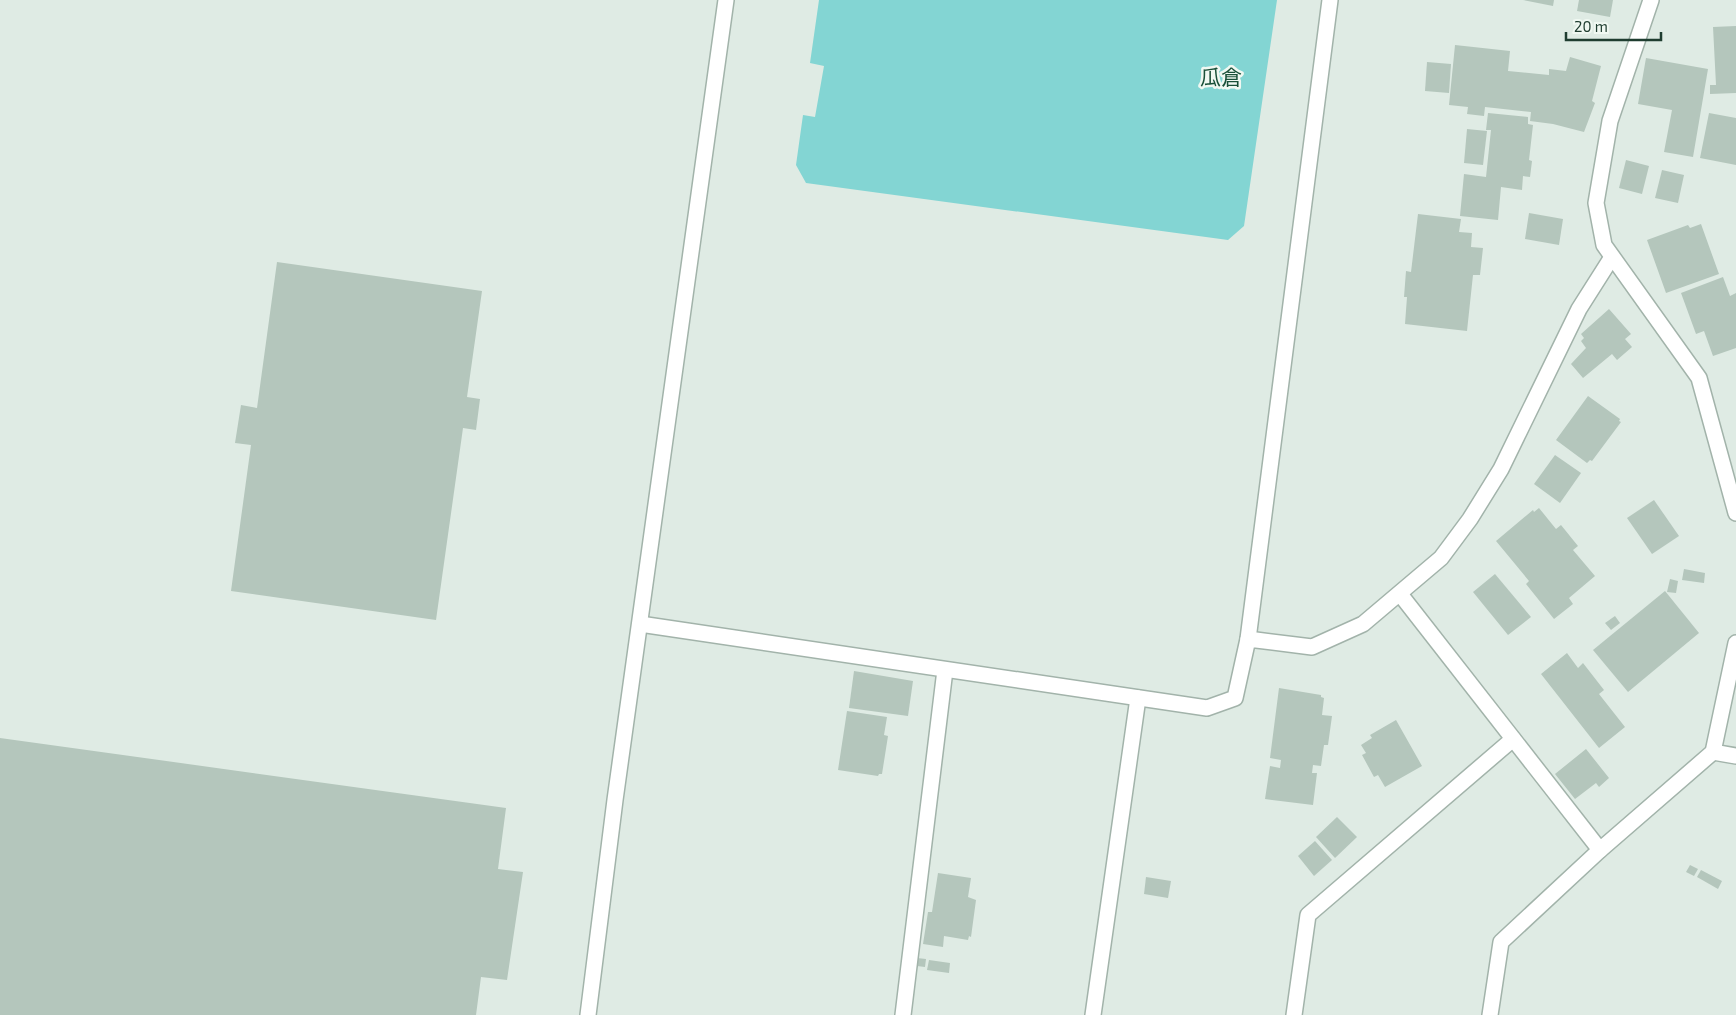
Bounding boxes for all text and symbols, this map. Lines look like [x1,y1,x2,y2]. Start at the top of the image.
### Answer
scale bar [1566,10,1661,42]
text: 20 m [1574,17,1608,35]
district label: 瓜倉 [1200,64,1242,89]

